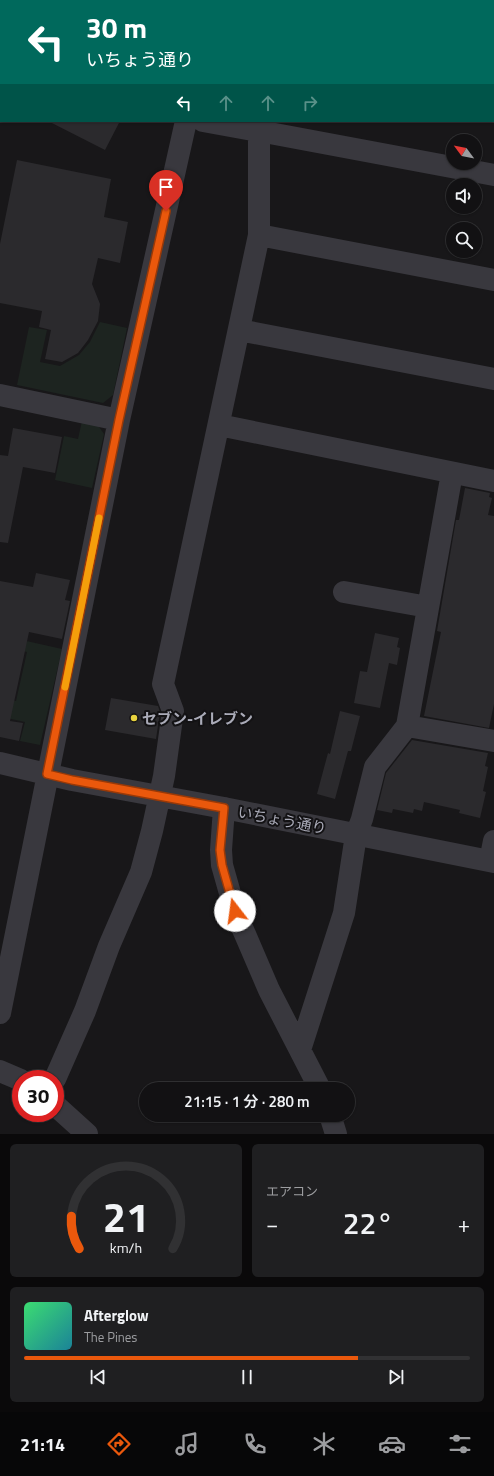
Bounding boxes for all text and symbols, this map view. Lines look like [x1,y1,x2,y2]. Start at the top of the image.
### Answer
text: 30 m [86,6,147,49]
icon: left [20,16,72,68]
text: いちょう通り [86,46,194,73]
icon: left [173,92,195,114]
icon: ahead [215,92,237,114]
icon: ahead [257,92,279,114]
icon: right [299,92,321,114]
north arrow [446,134,482,170]
map controls [446,134,482,258]
pin [149,170,183,211]
icon: arrive [155,176,177,198]
button: sound [446,178,482,214]
button: search [446,222,482,258]
place label: セブン-イレブン [142,707,253,730]
marker: セブン-イレブン [129,713,139,723]
street label: いちょう通り [236,800,328,840]
position arrow [214,890,256,932]
speed limit sign: 30 [12,1070,64,1122]
text: 21:15 · 1 分 · 280 m [184,1090,310,1113]
text: エアコン [266,1181,318,1201]
text: 21 [103,1184,149,1247]
text: 22° [343,1200,393,1246]
text: − [266,1207,278,1241]
text: + [458,1207,470,1241]
text: km/h [110,1236,142,1258]
text: Afterglow [84,1304,149,1327]
text: The Pines [84,1327,137,1347]
icon: previous [87,1366,109,1388]
icon: pause [236,1366,258,1388]
icon: next [385,1366,407,1388]
icon: directions [105,1430,133,1458]
icon: music [173,1430,201,1458]
icon: phone [241,1430,269,1458]
icon: climate [310,1430,338,1458]
icon: car [378,1430,406,1458]
icon: filters [446,1430,474,1458]
text: 21:14 [20,1431,65,1458]

